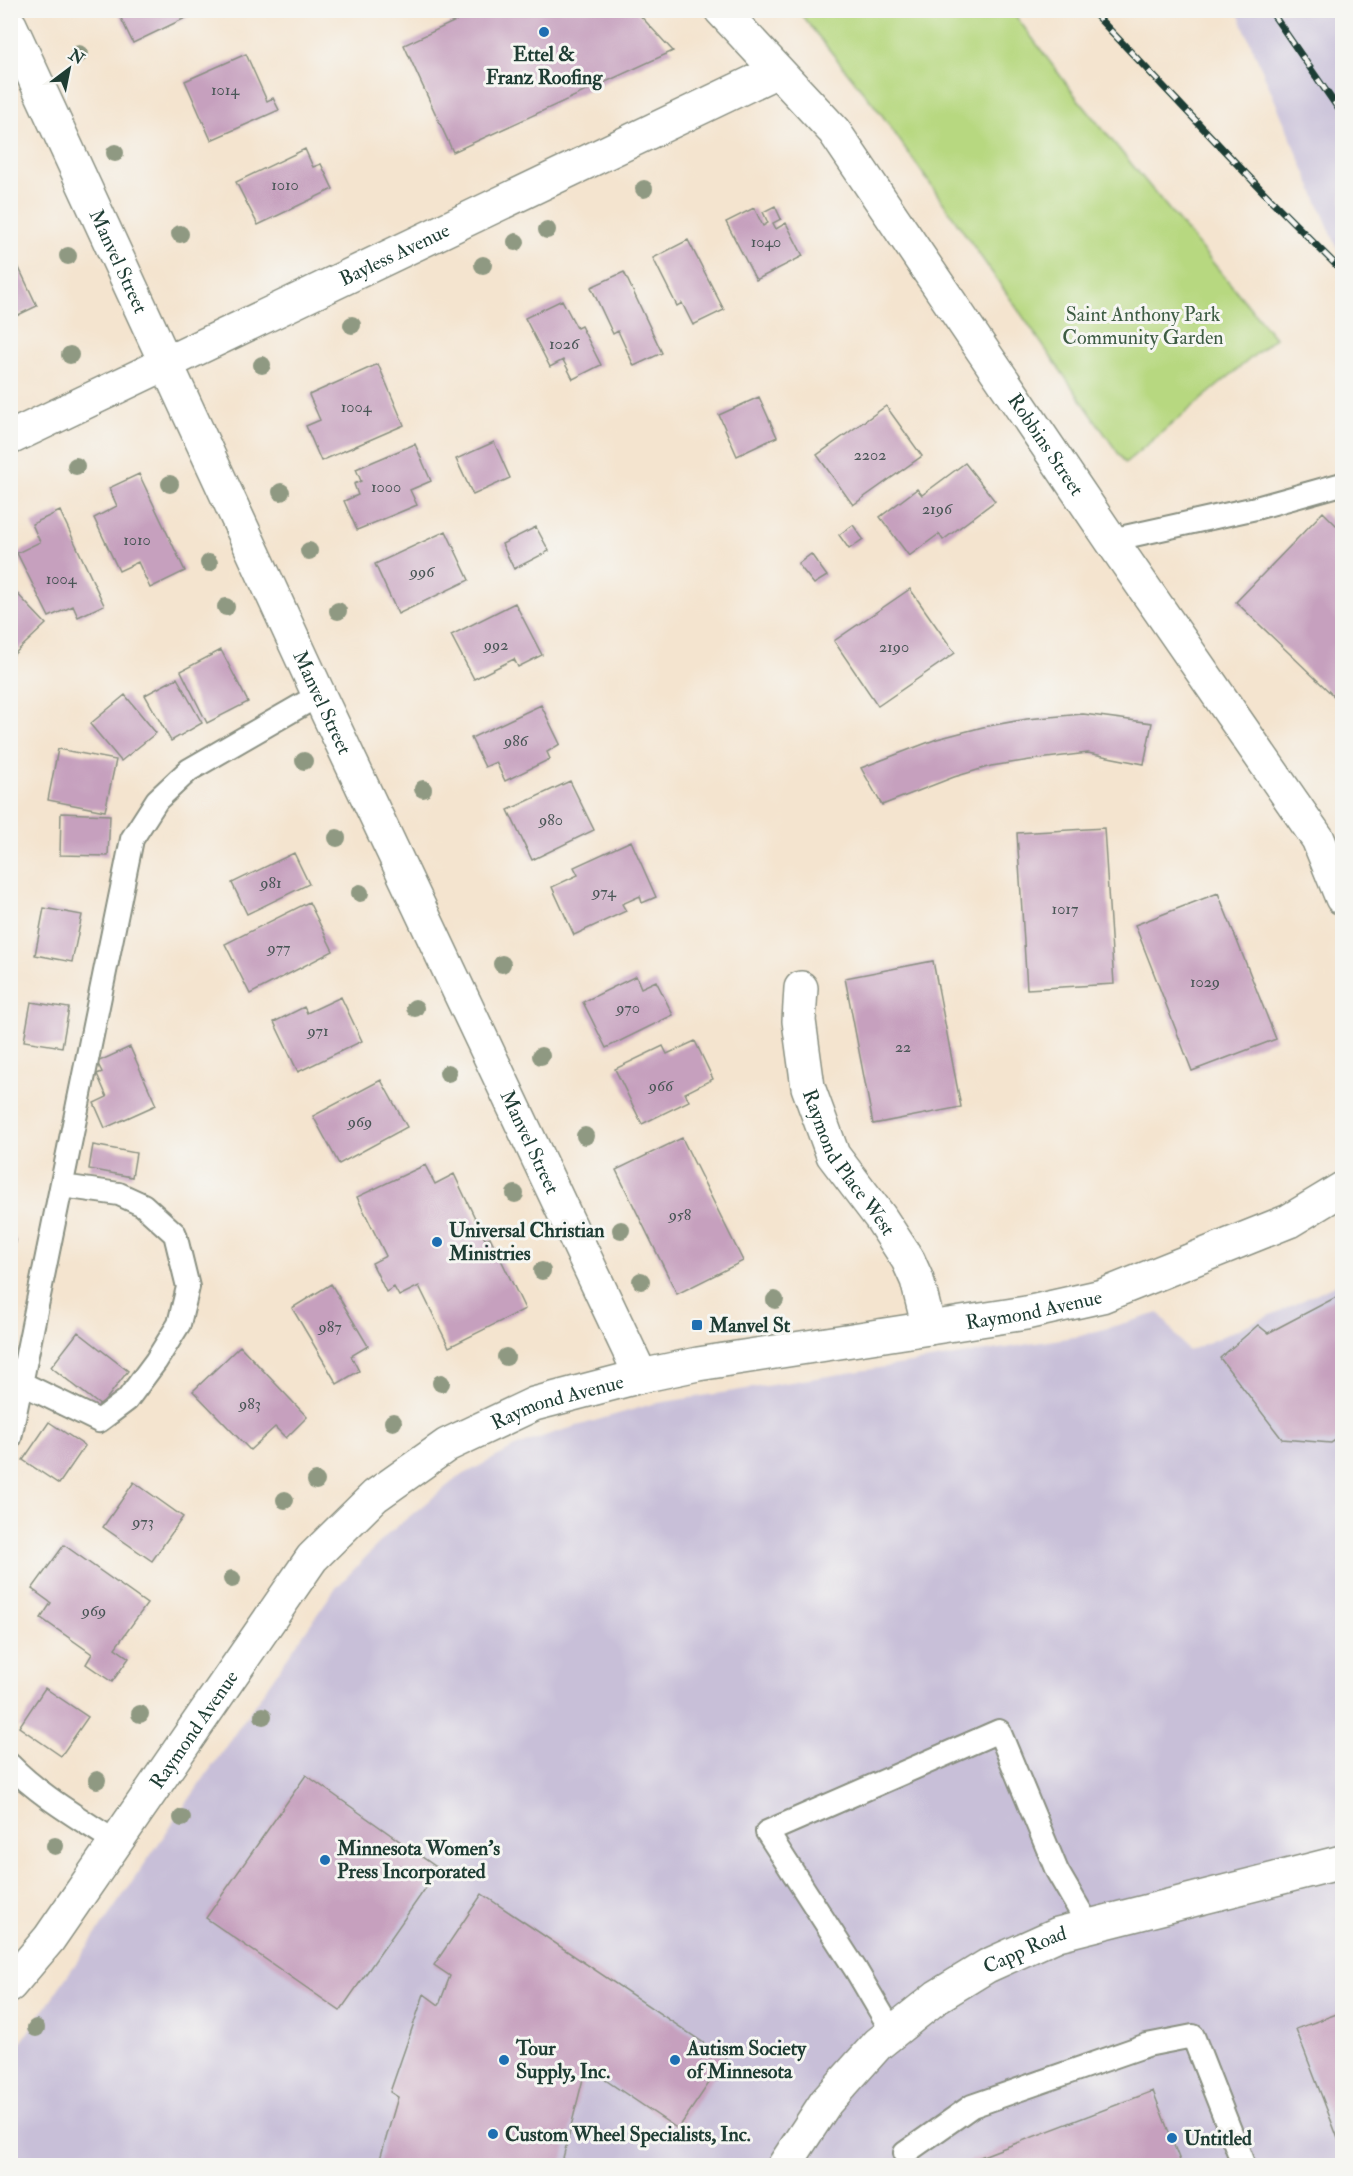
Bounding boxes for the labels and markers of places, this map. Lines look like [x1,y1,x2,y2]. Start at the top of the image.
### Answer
marker: Ettel & Franz Roofing [537,25,551,39]
place label: Ettel & Franz Roofing [486,42,603,91]
place label: Universal Christian Ministries [448,1218,605,1266]
marker: Universal Christian Ministries [430,1235,444,1249]
place label: Manvel St [708,1313,791,1338]
marker: Manvel St [690,1318,704,1332]
place label: Minnesota Women's Press Incorporated [336,1836,500,1885]
marker: Minnesota Women's Press Incorporated [318,1853,332,1867]
place label: Tour Supply, Inc. [515,2036,610,2085]
place label: Autism Society of Minnesota [686,2036,807,2084]
marker: Tour Supply, Inc. [497,2053,511,2067]
marker: Autism Society of Minnesota [668,2053,682,2067]
place label: Custom Wheel Specialists, Inc. [505,2122,751,2148]
place label: Untitled [1184,2126,1252,2151]
marker: Custom Wheel Specialists, Inc. [486,2127,500,2141]
marker: Untitled [1165,2131,1179,2145]

